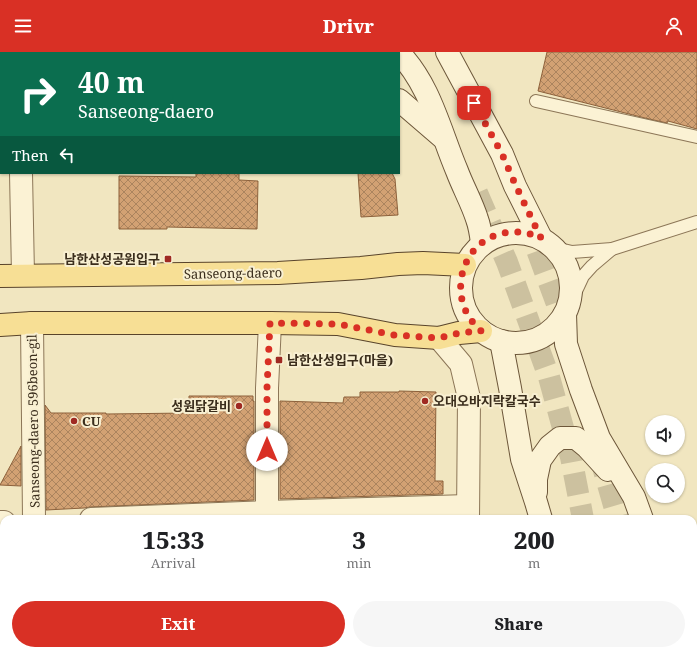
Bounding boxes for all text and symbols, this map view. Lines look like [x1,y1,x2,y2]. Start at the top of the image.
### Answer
text: Drivr [323,14,374,38]
icon: menu [12,15,34,37]
icon: person [663,15,685,37]
text: 40 m [78,63,145,101]
icon: right [12,68,64,120]
pin [457,86,491,120]
icon: arrive [463,92,485,114]
text: Sanseong-daero [78,99,214,123]
icon: left [56,144,78,166]
text: Then [12,145,48,165]
place label: 남한산성공원입구 [64,250,160,268]
marker: 남한산성공원입구 [163,254,173,264]
street label: Sanseong-daero [184,263,282,283]
street label: Sanseong-daero 596beon-gil [22,334,44,508]
place label: 남한산성입구(마을) [287,351,393,369]
marker: 남한산성입구(마을) [274,355,284,365]
place label: 오대오바지락칼국수 [433,392,541,410]
marker: 오대오바지락칼국수 [420,396,430,406]
place label: 성원닭갈비 [171,397,231,415]
marker: 성원닭갈비 [234,401,244,411]
place label: CU [82,412,101,430]
map controls [645,415,685,503]
button: sound [645,415,685,455]
marker: CU [69,416,79,426]
position arrow [246,429,288,471]
button: search [645,463,685,503]
text: 15:33 [142,523,204,556]
text: 3 [352,523,366,556]
text: 200 [514,523,555,556]
text: Arrival [151,554,196,572]
text: min [347,554,371,572]
text: m [528,554,540,572]
button: Exit [12,601,345,647]
button: Share [353,601,685,647]

